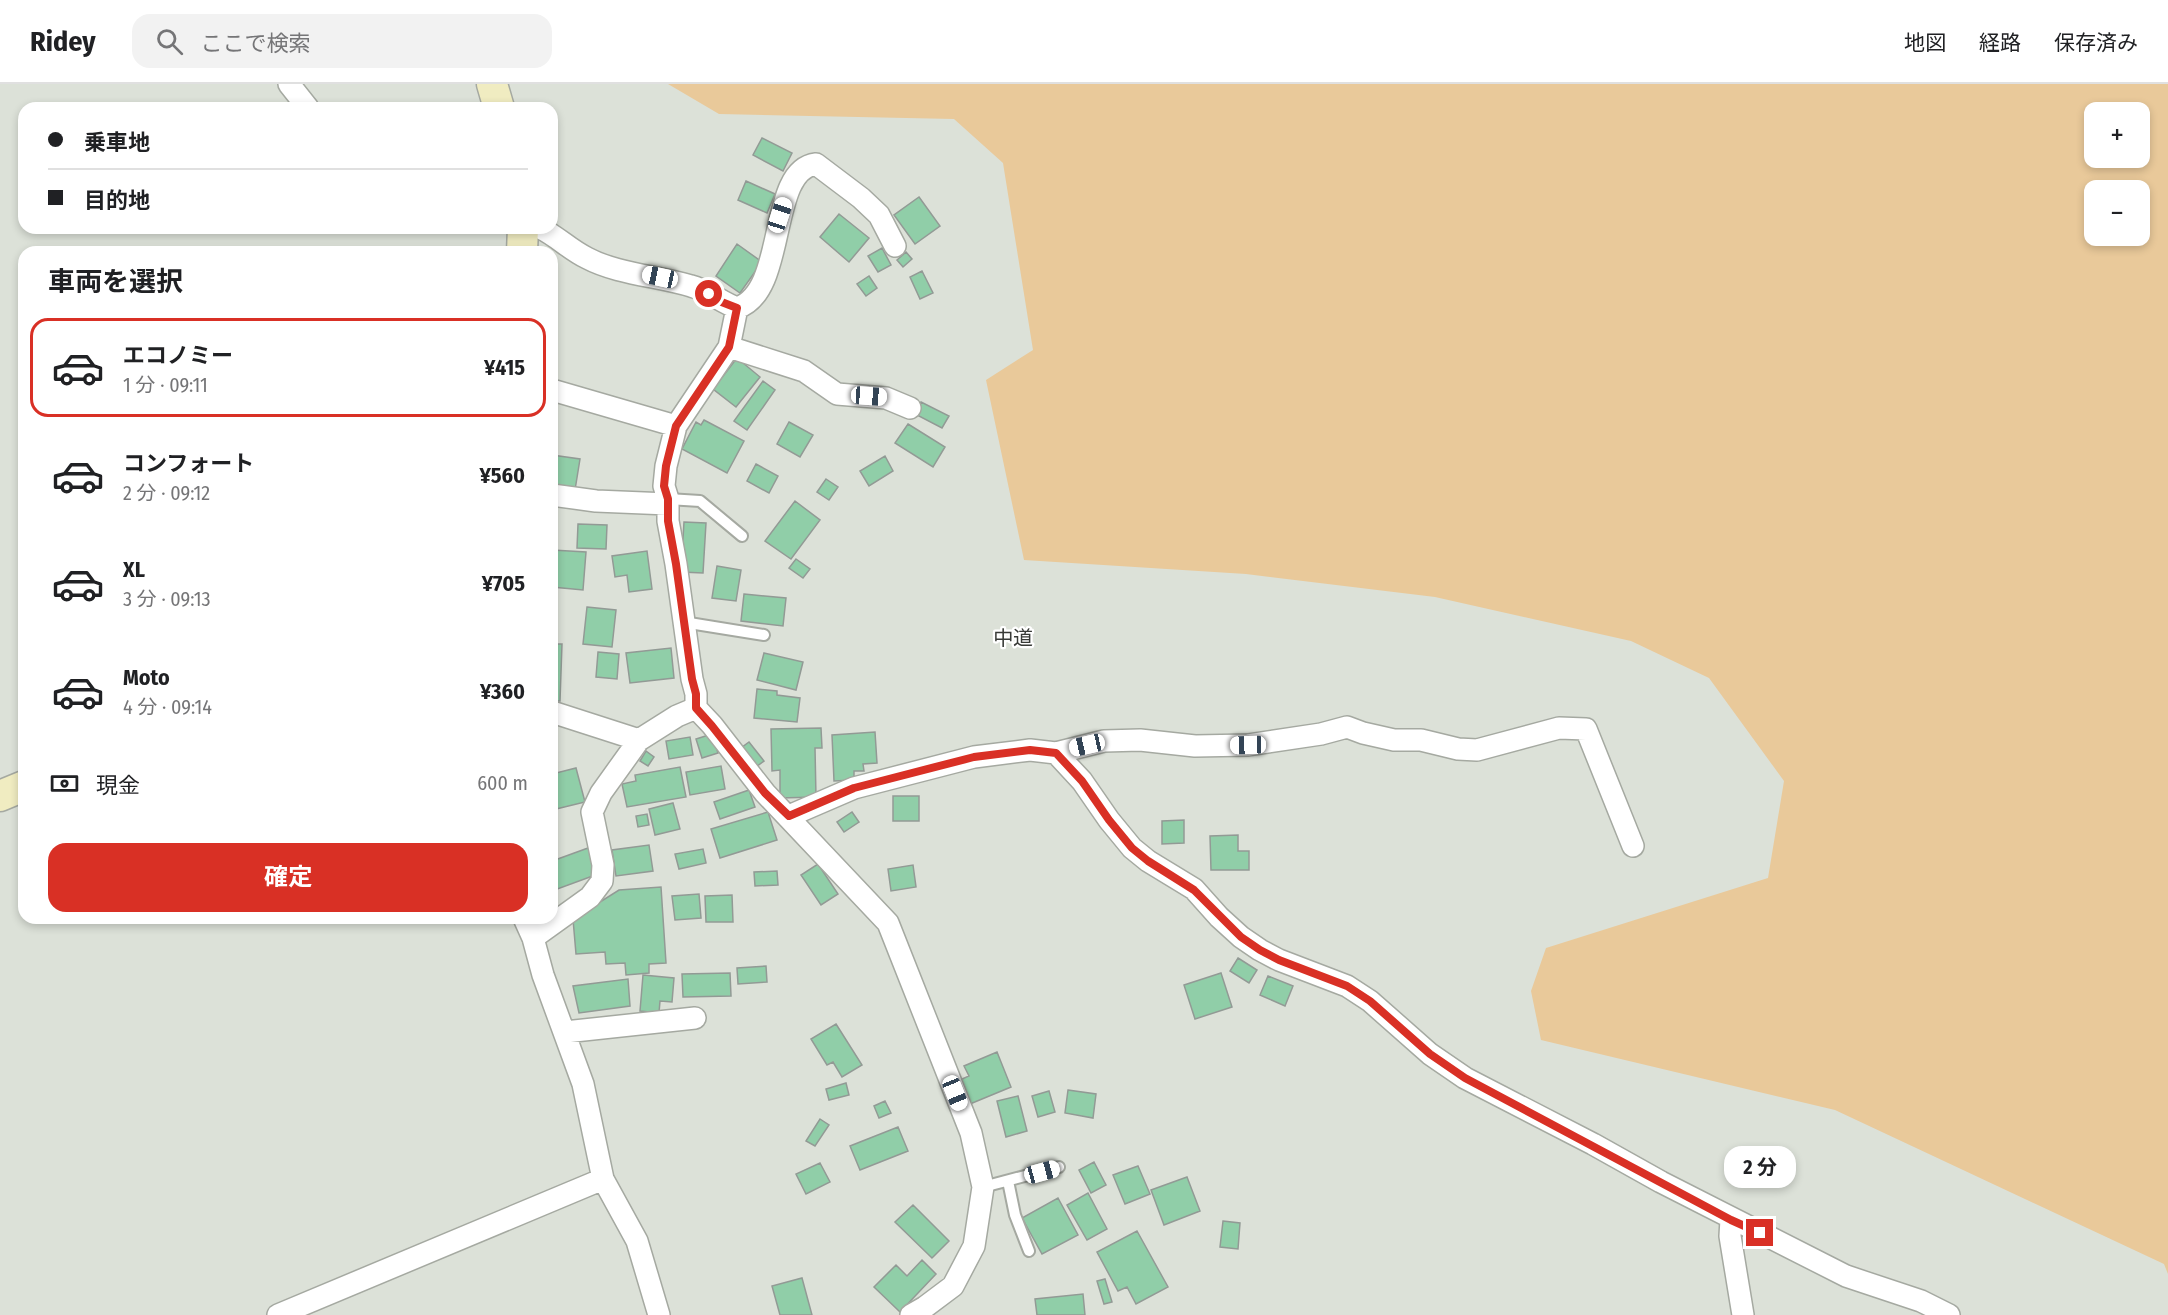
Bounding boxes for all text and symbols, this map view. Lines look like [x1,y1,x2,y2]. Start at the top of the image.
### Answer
search box [132,14,552,68]
text: Ridey [30,25,96,58]
icon: search [153,25,186,58]
text: ここで検索 [201,30,311,57]
text: 地図 [1904,30,1946,56]
text: 経路 [1979,30,2021,56]
text: 保存済み [2054,30,2138,56]
map controls [2084,102,2150,246]
button: + [2084,102,2150,168]
text: 乗車地 [84,129,150,156]
button: − [2084,180,2150,246]
text: 目的地 [84,187,150,214]
car [766,195,794,235]
car [641,264,679,290]
text: 車両を選択 [48,266,183,298]
route start [695,280,722,307]
icon: car [51,341,105,395]
text: エコノミー [123,342,233,369]
text: ¥415 [484,354,525,381]
text: 1 分 · 09:11 [123,373,208,397]
car [850,386,888,406]
icon: car [51,449,105,503]
text: コンフォート [123,450,254,477]
text: ¥560 [480,462,525,489]
text: 2 分 · 09:12 [123,481,210,505]
text: XL [123,556,145,583]
icon: car [51,557,105,611]
text: ¥705 [482,570,525,597]
text: 3 分 · 09:13 [123,587,211,611]
district label: 中道 [993,626,1033,650]
text: Moto [123,664,170,691]
icon: car [51,665,105,719]
text: ¥360 [480,678,525,705]
text: 4 分 · 09:14 [123,695,212,719]
car [1067,732,1107,758]
car [1230,736,1266,754]
icon: cash [48,767,81,800]
text: 600 m [477,771,528,795]
text: 現金 [96,772,140,799]
button: 確定 [48,843,528,912]
car [940,1073,970,1113]
callout: 2 分 [1724,1146,1796,1188]
text: 2 分 [1743,1155,1777,1179]
car [1022,1159,1062,1185]
route end [1746,1219,1773,1246]

